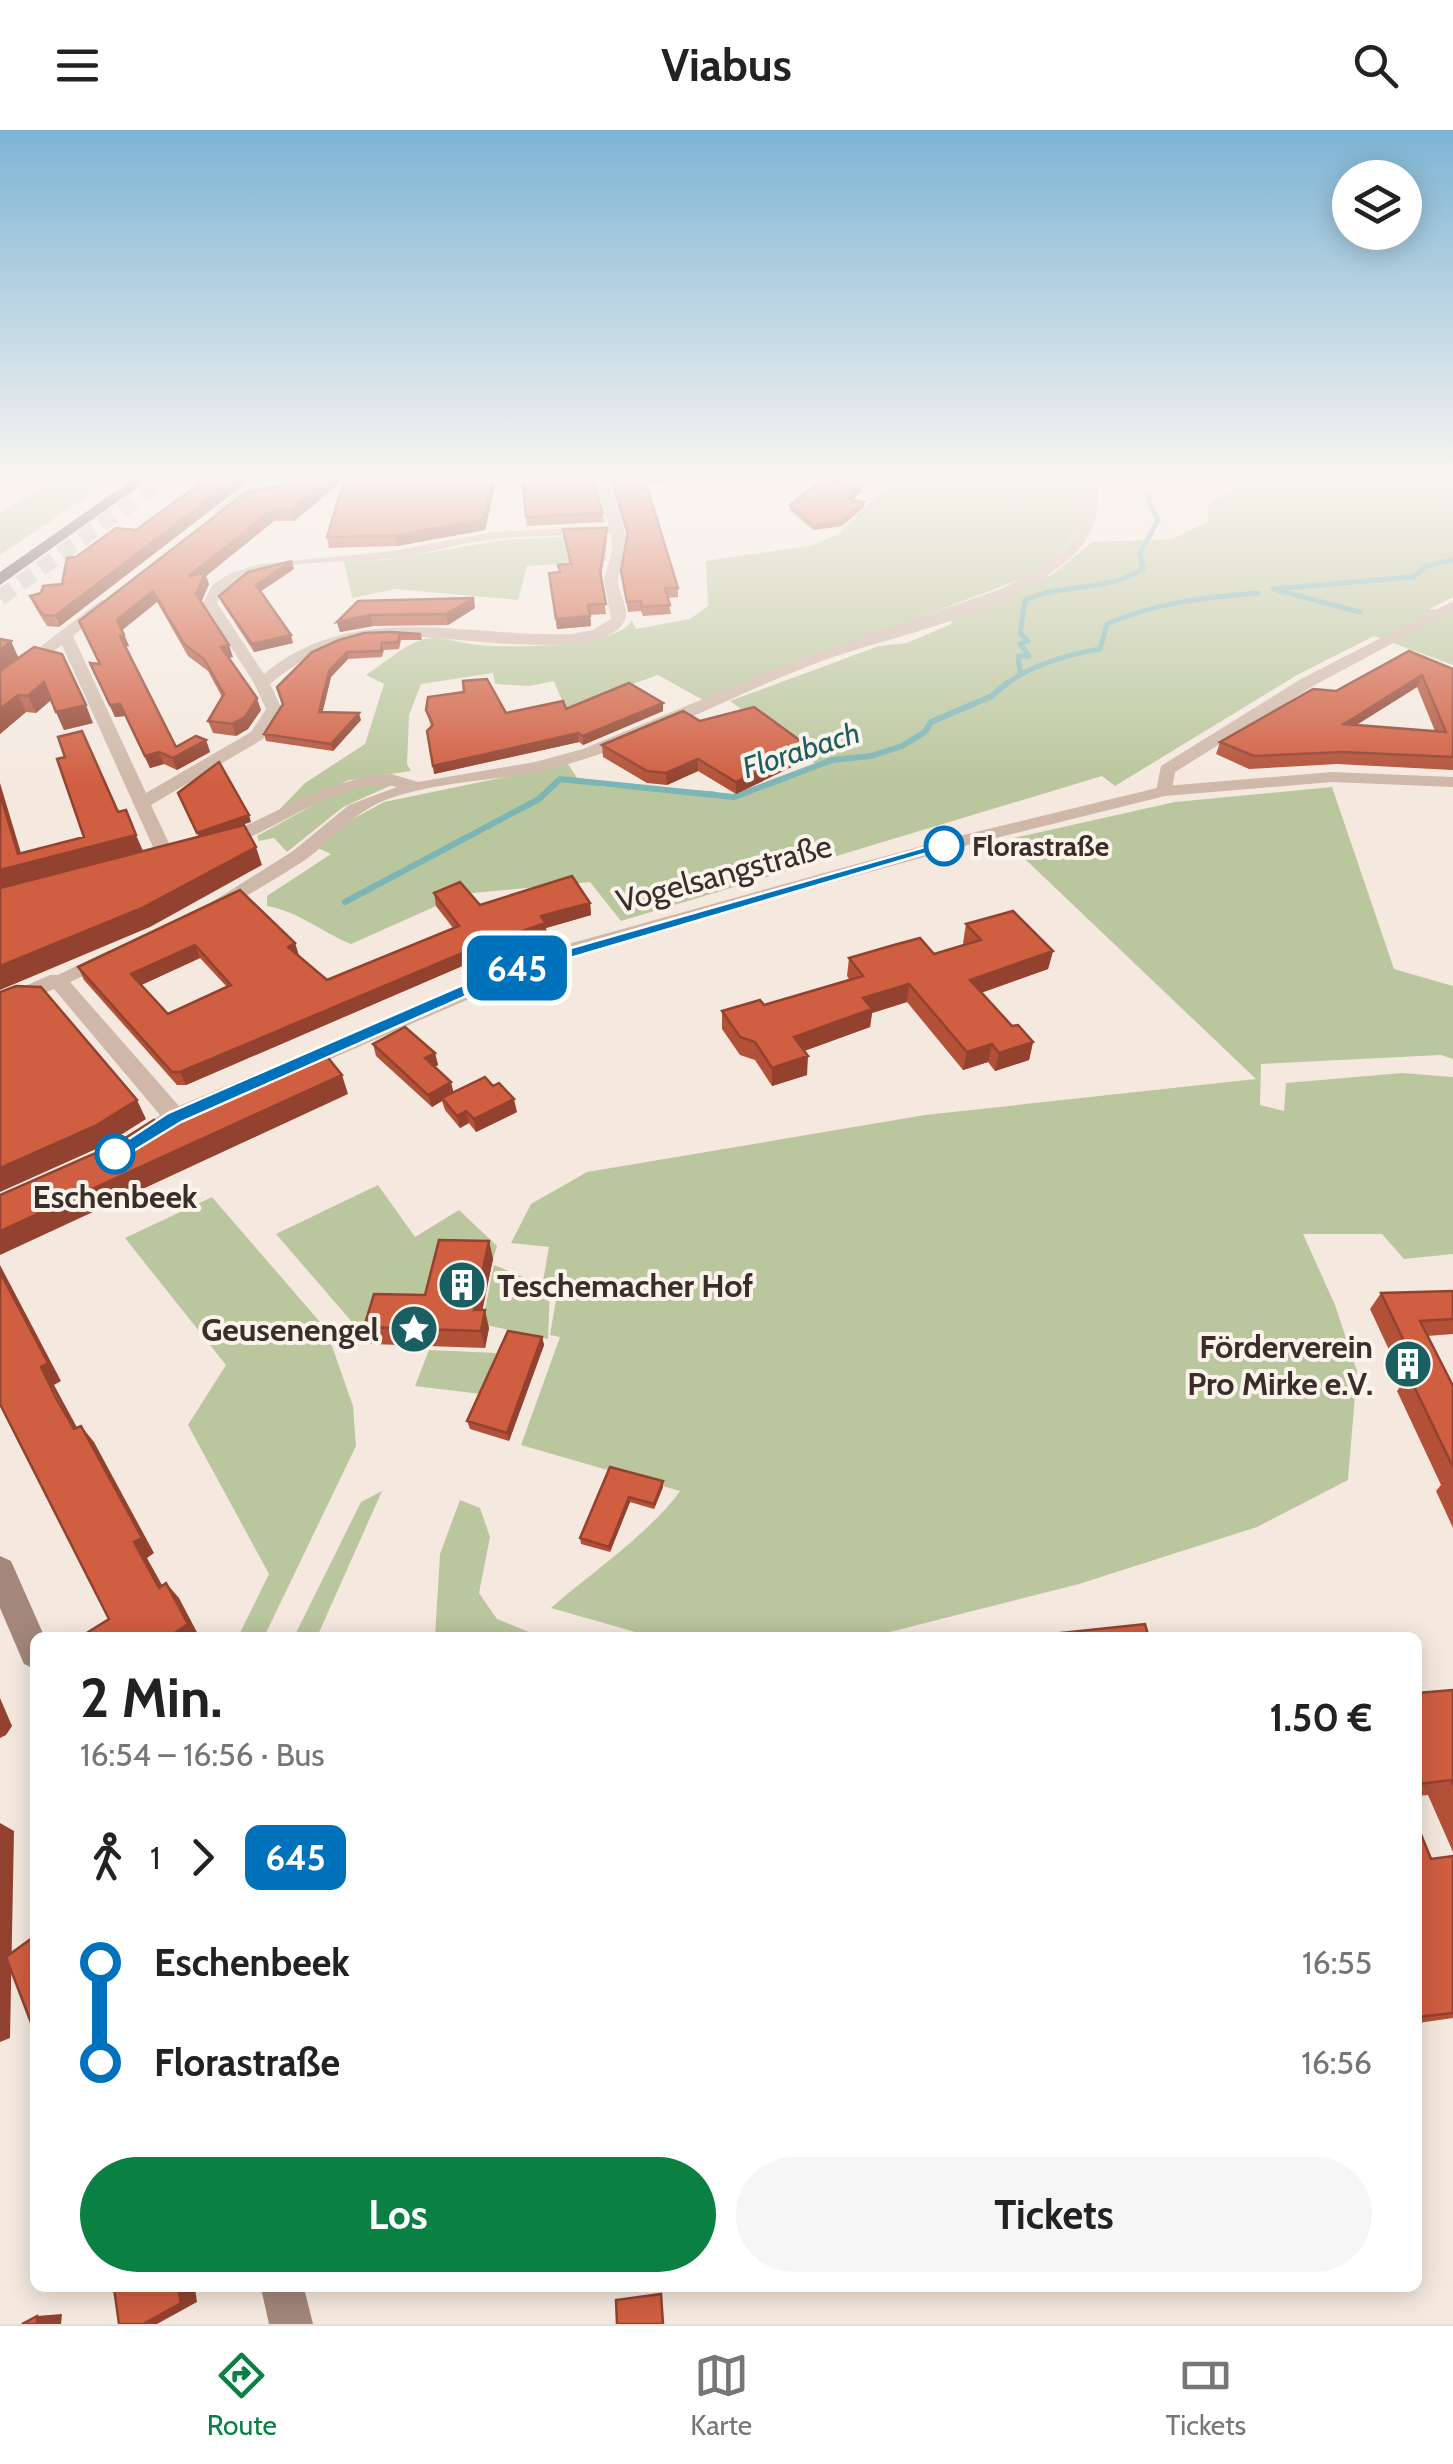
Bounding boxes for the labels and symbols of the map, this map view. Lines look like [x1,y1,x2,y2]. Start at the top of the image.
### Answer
water label: Florabach [738,714,864,786]
street label: Vogelsangstraße [612,826,836,920]
marker: Florastraße [925,827,963,865]
place label: Florastraße [972,829,1109,863]
line badge: 645 [460,936,574,1000]
marker: Eschenbeek [96,1135,134,1173]
place label: Eschenbeek [33,1177,198,1216]
building icon: Teschemacher Hof [436,1259,488,1311]
place label: Teschemacher Hof [497,1266,753,1305]
place icon: Geusenengel [388,1303,440,1355]
place label: Geusenengel [201,1310,379,1349]
place label: Förderverein Pro Mirke e.V. [1187,1327,1373,1403]
building icon: Förderverein Pro Mirke e.V. [1382,1338,1434,1390]

